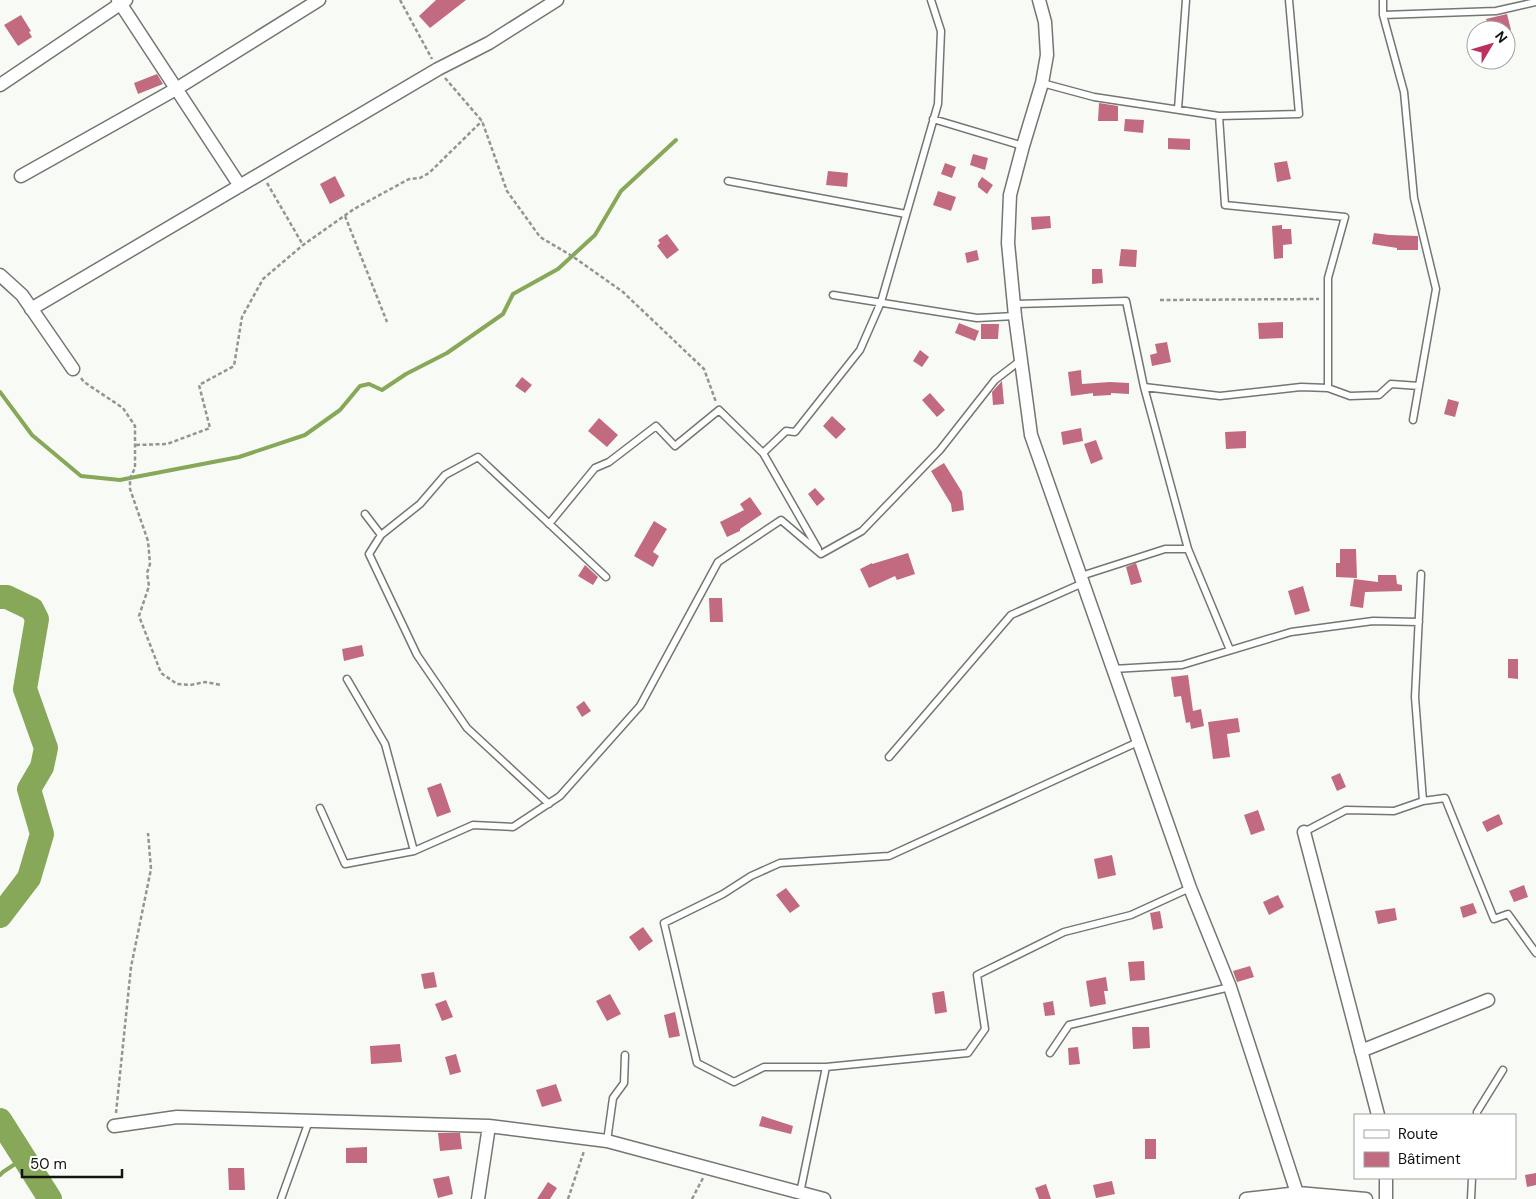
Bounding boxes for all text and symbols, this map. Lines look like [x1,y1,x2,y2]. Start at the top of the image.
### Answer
north arrow [1466,20,1516,70]
text: N [1491,27,1511,47]
legend [1354,1114,1516,1179]
text: Route [1398,1124,1438,1144]
scale bar [22,1146,122,1178]
text: Bâtiment [1398,1149,1461,1169]
text: 50 m [30,1154,67,1174]

